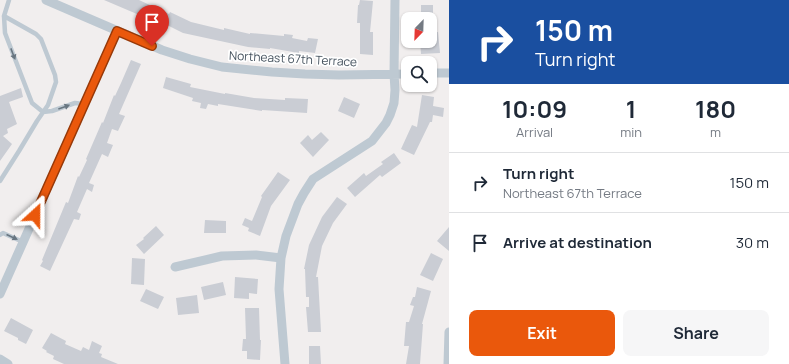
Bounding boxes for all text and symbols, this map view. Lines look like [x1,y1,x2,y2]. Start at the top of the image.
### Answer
pin [135,5,169,46]
icon: arrive [141,11,163,33]
text: 150 m [535,11,613,49]
north arrow [401,12,437,48]
map controls [401,12,437,92]
icon: right [469,16,521,68]
street label: Northeast 67th Terrace [229,47,357,70]
text: Turn right [535,47,616,71]
one-way arrow [11,48,17,60]
button: search [401,56,437,92]
text: 10:09 [502,92,567,125]
text: 1 [626,92,636,125]
text: 180 [695,92,736,125]
one-way arrow [58,103,70,109]
text: Arrival [516,123,553,141]
text: min [620,123,642,141]
text: m [710,123,721,141]
text: Turn right [503,163,574,184]
icon: right [469,172,491,194]
text: 150 m [730,172,769,193]
text: Northeast 67th Terrace [503,184,642,202]
position arrow [14,194,56,236]
icon: arrive [469,232,491,254]
text: Arrive at destination [503,232,652,253]
text: 30 m [736,232,769,253]
one-way arrow [6,234,17,240]
button: Exit [469,310,615,356]
button: Share [623,310,769,356]

